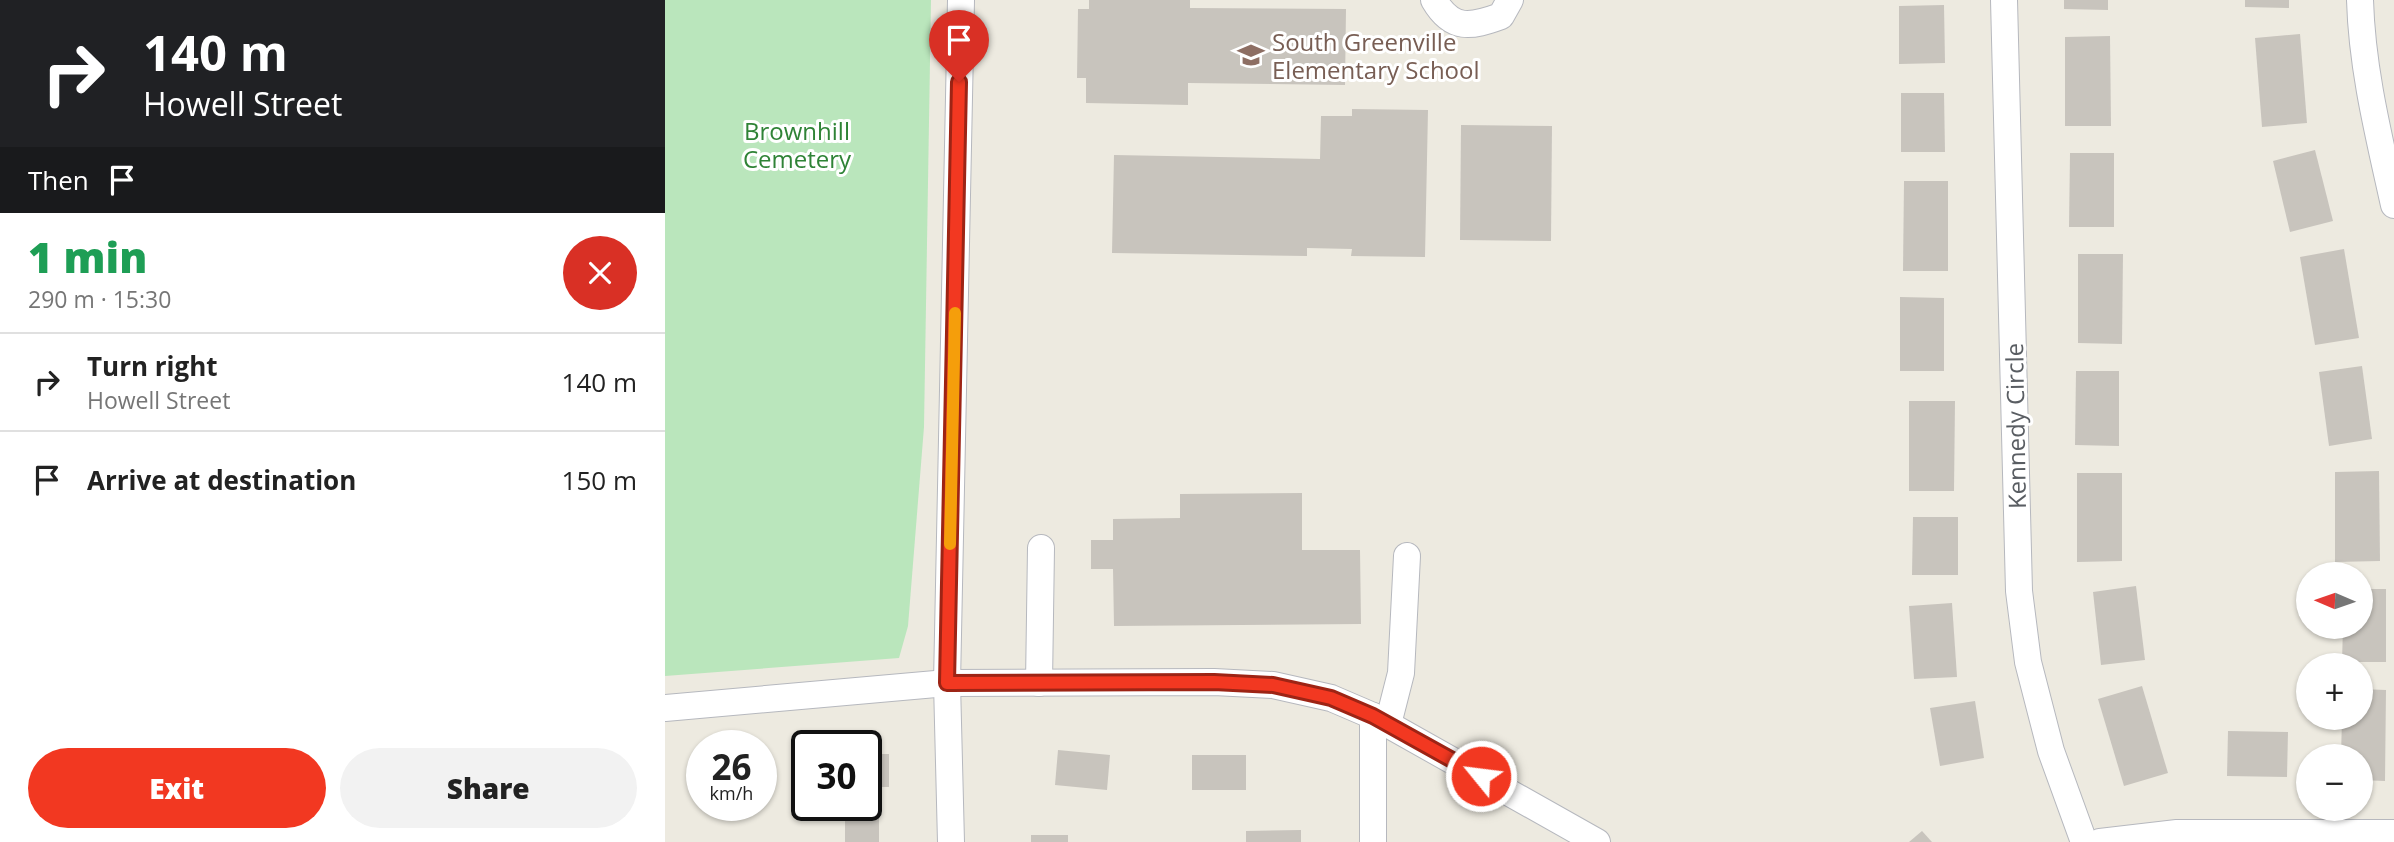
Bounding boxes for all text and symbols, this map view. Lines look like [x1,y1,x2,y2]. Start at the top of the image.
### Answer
pin [929,10,989,82]
text: 140 m [143,19,288,85]
icon: arrive [940,21,978,59]
place label: South Greenville Elementary School [1272,25,1480,86]
icon: right [28,28,119,119]
school or university icon: South Greenville Elementary School [1236,40,1266,70]
text: Howell Street [143,82,342,125]
park label: Brownhill Cemetery [743,114,852,175]
icon: arrive [103,161,141,199]
text: Then [28,162,89,198]
text: 1 min [28,228,147,285]
button: close [563,236,637,310]
text: 290 m · 15:30 [28,283,171,315]
street label: Kennedy Circle [1997,343,2033,509]
text: Turn right [87,348,218,384]
icon: right [28,363,66,401]
text: 140 m [562,364,637,400]
text: Howell Street [87,384,230,416]
icon: arrive [28,461,66,499]
text: Arrive at destination [87,462,356,498]
text: 150 m [562,462,637,498]
north arrow [2296,562,2373,639]
map controls [2296,562,2373,821]
button: + [2296,653,2373,730]
speed limit sign: 30 [791,730,882,821]
position arrow [1444,739,1518,813]
text: 26 [711,743,752,790]
button: − [2296,744,2373,821]
button: Exit [28,748,326,828]
button: Share [340,748,637,828]
text: km/h [710,781,753,805]

